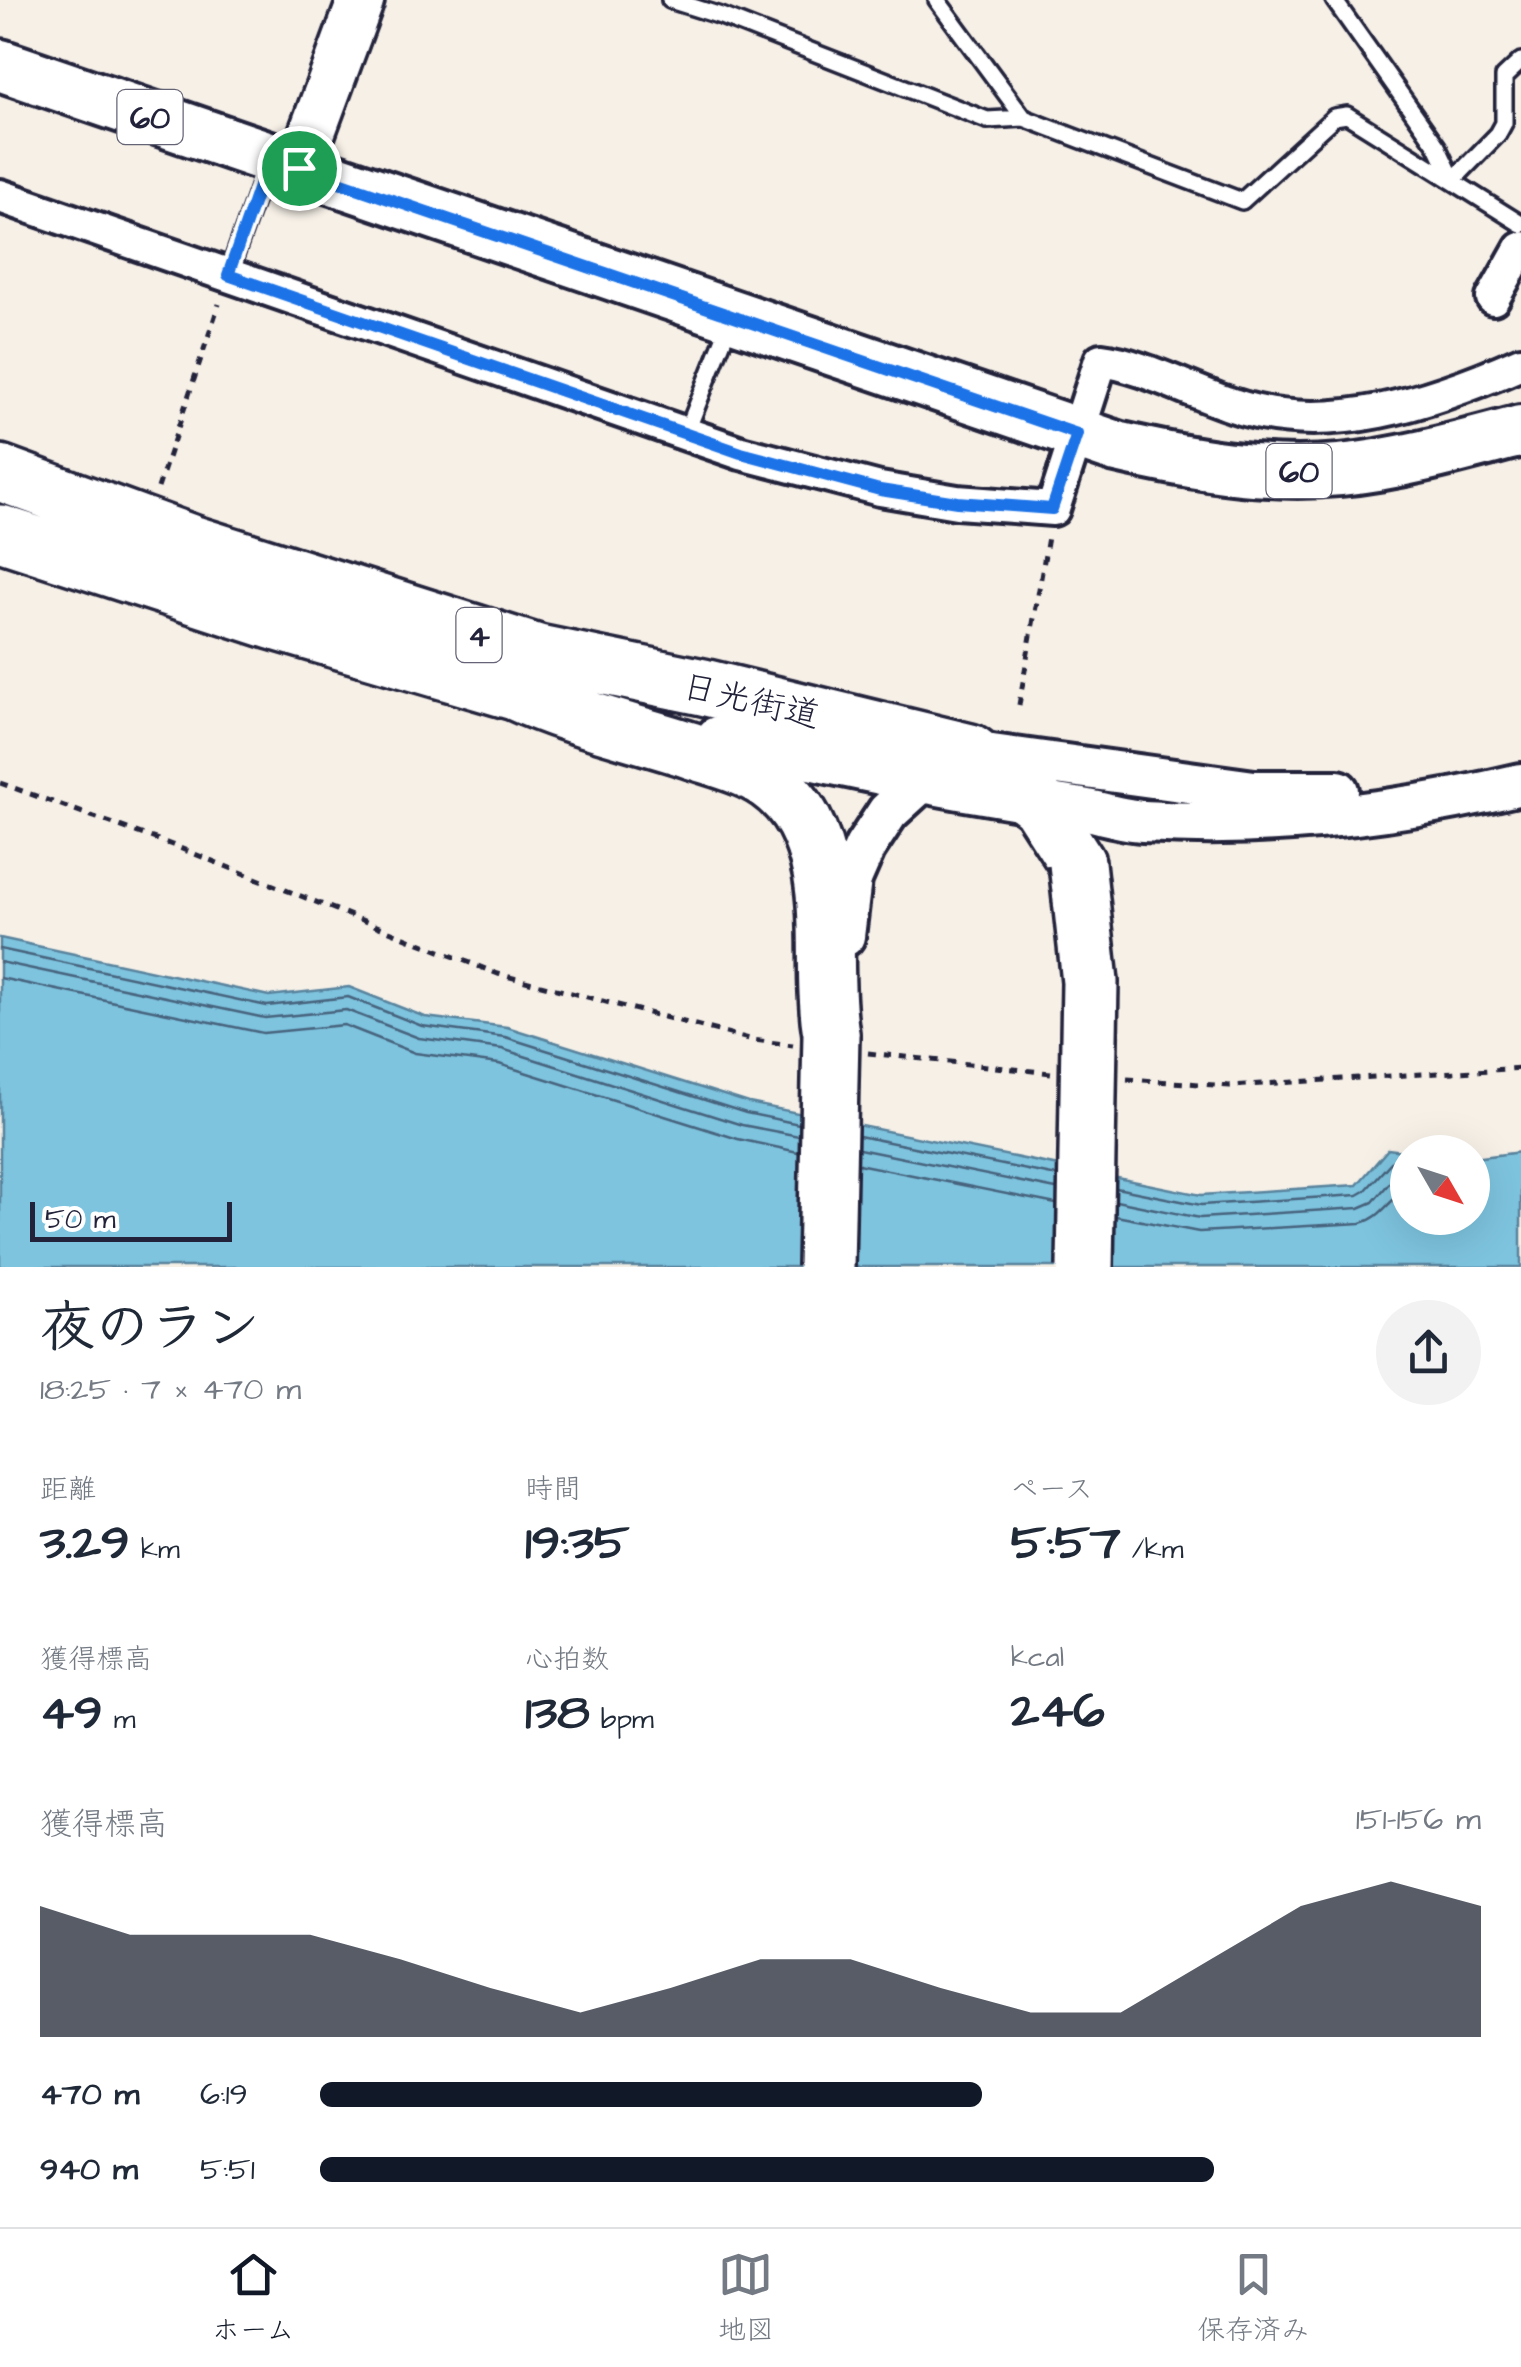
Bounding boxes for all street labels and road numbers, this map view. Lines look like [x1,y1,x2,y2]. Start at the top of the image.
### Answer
road number: 60 [118,90,182,144]
road number: 60 [1266,444,1332,498]
road number: 4 [456,608,502,662]
street label: 日光街道 [677,662,824,741]

